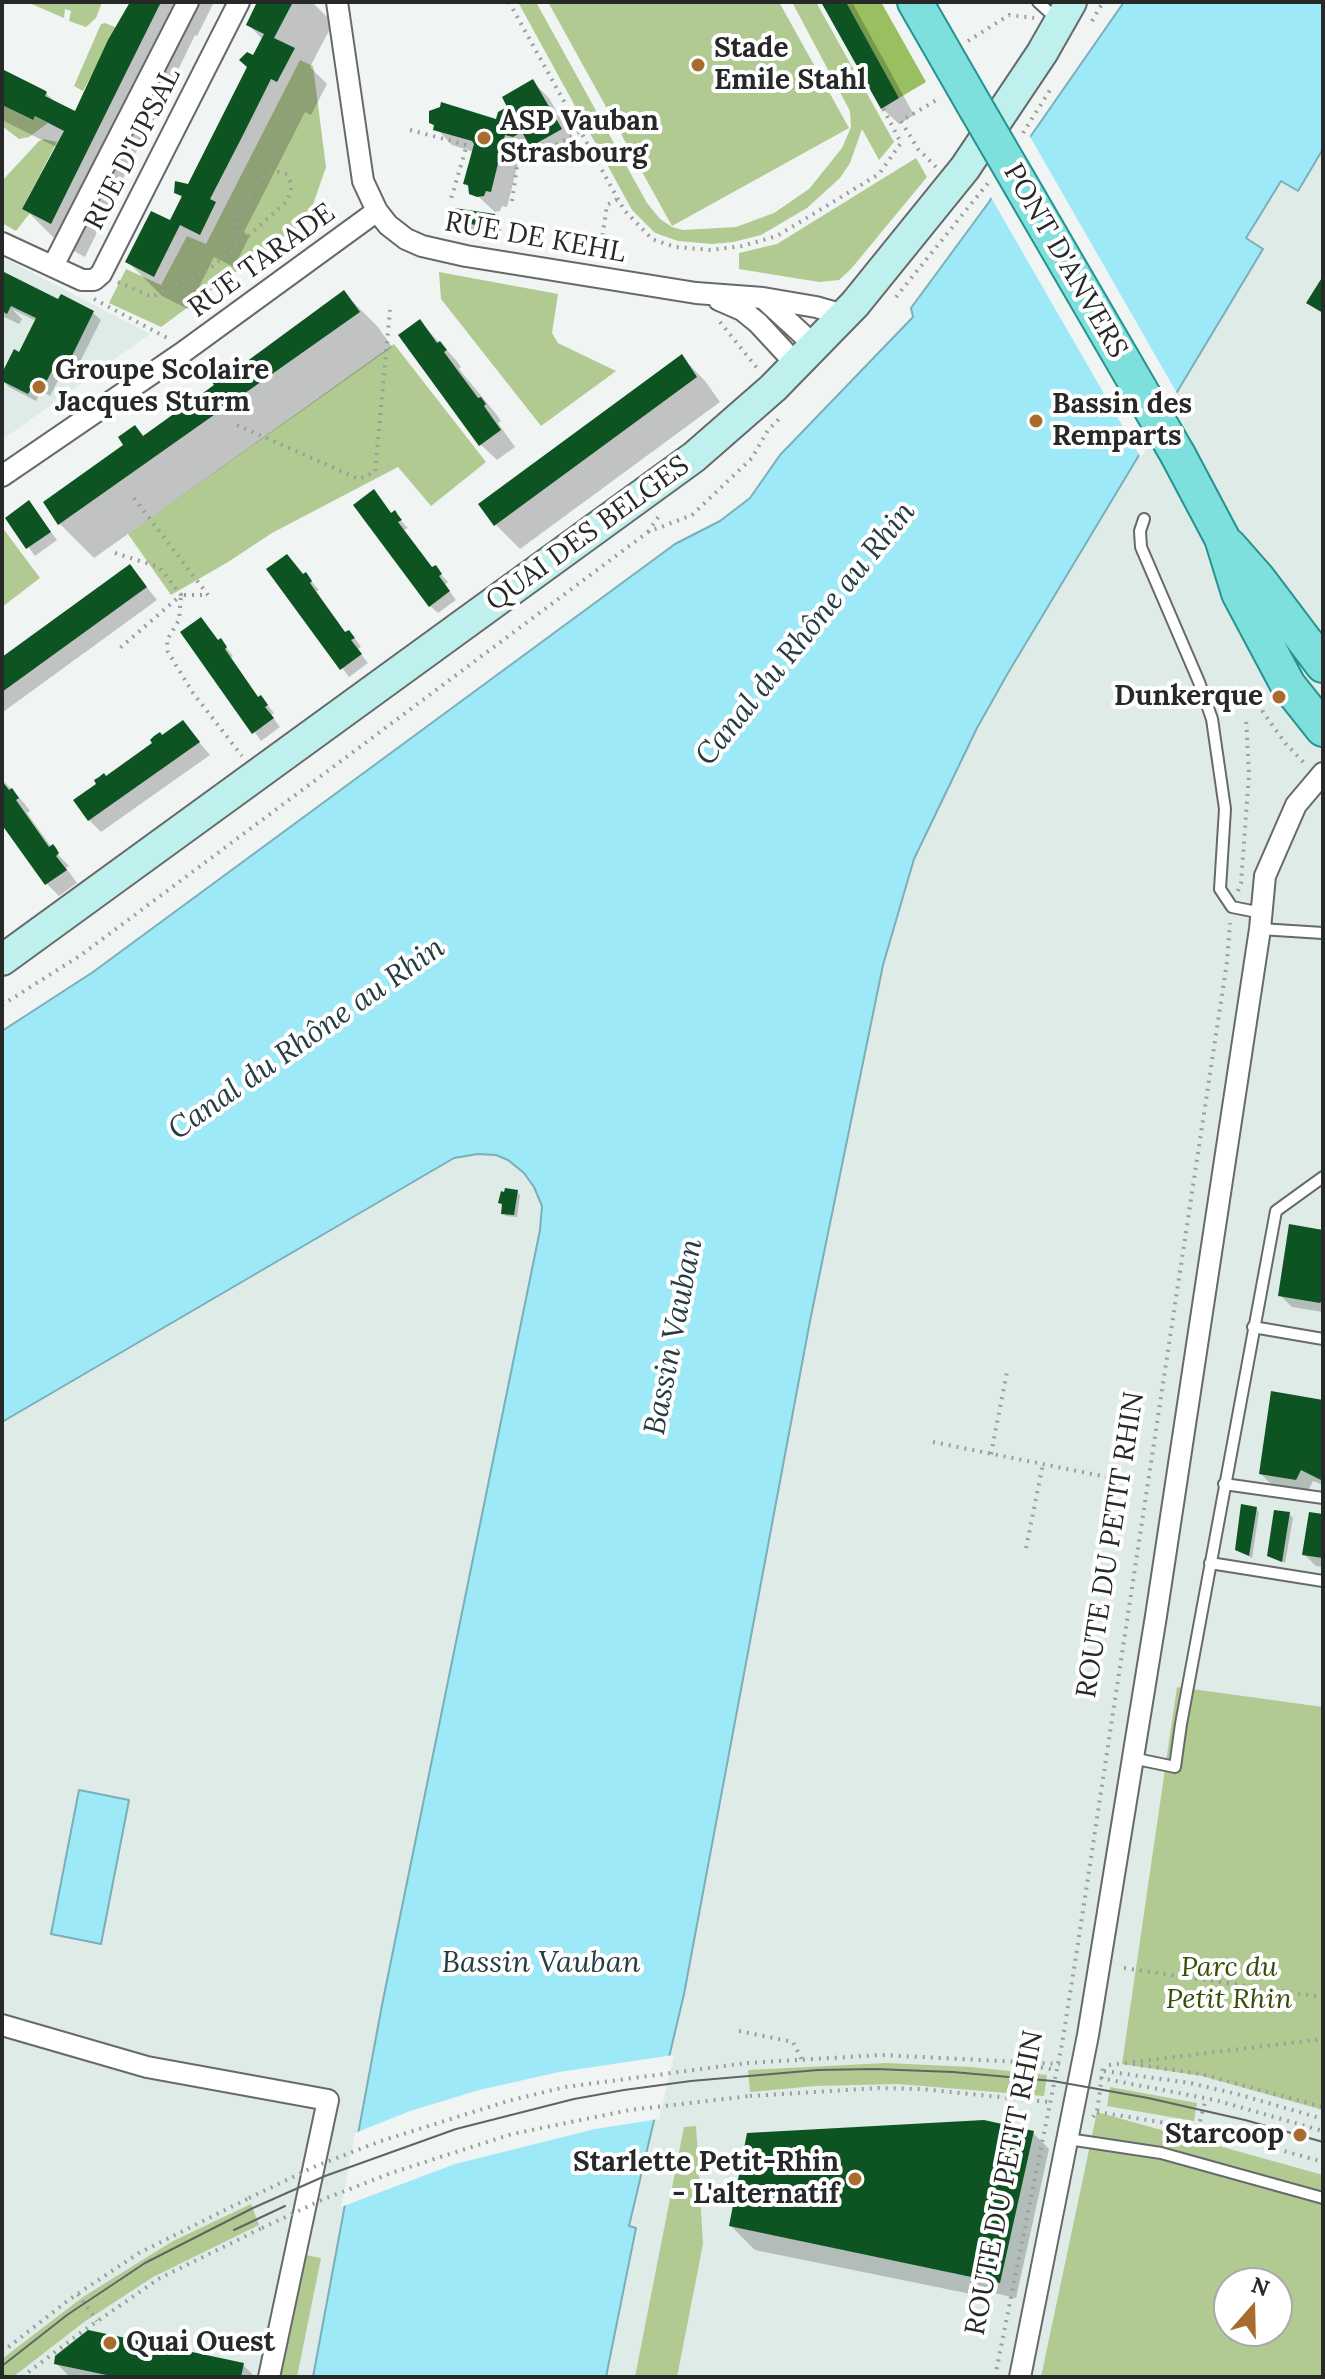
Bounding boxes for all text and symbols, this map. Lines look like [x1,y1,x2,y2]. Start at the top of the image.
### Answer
place label: Stade Emile Stahl [714,32,866,98]
marker: Stade Emile Stahl [689,56,707,74]
street label: RUE D'UPSAL [78,62,188,236]
place label: ASP Vauban Strasbourg [500,105,659,171]
marker: ASP Vauban Strasbourg [475,129,493,147]
street label: PONT D'ANVERS [996,158,1134,364]
street label: RUE TARADE [182,197,342,325]
street label: RUE DE KEHL [442,206,628,270]
place label: Groupe Scolaire Jacques Sturm [55,354,269,420]
marker: Groupe Scolaire Jacques Sturm [30,378,48,396]
place label: Bassin des Remparts [1052,388,1192,454]
marker: Bassin des Remparts [1027,412,1045,430]
street label: QUAI DES BELGES [480,449,696,619]
water label: Canal du Rhône au Rhin [688,495,924,773]
place label: Dunkerque [1114,680,1263,714]
marker: Dunkerque [1270,688,1288,706]
water label: Canal du Rhône au Rhin [162,930,452,1148]
water label: Bassin Vauban [637,1236,711,1438]
street label: ROUTE DU PETIT RHIN [1070,1390,1152,1700]
water label: Bassin Vauban [441,1945,641,1981]
park label: Parc du Petit Rhin [1166,1951,1292,2017]
street label: ROUTE DU PETIT RHIN [959,2028,1051,2338]
place label: Starcoop [1165,2118,1284,2152]
marker: Starcoop [1291,2126,1309,2144]
place label: Starlette Petit-Rhin - L'alternatif [573,2146,839,2212]
marker: Starlette Petit-Rhin - L'alternatif [846,2170,864,2188]
north arrow [1213,2267,1293,2347]
text: N [1248,2270,1273,2302]
place label: Quai Ouest [126,2326,275,2360]
marker: Quai Ouest [101,2334,119,2352]

